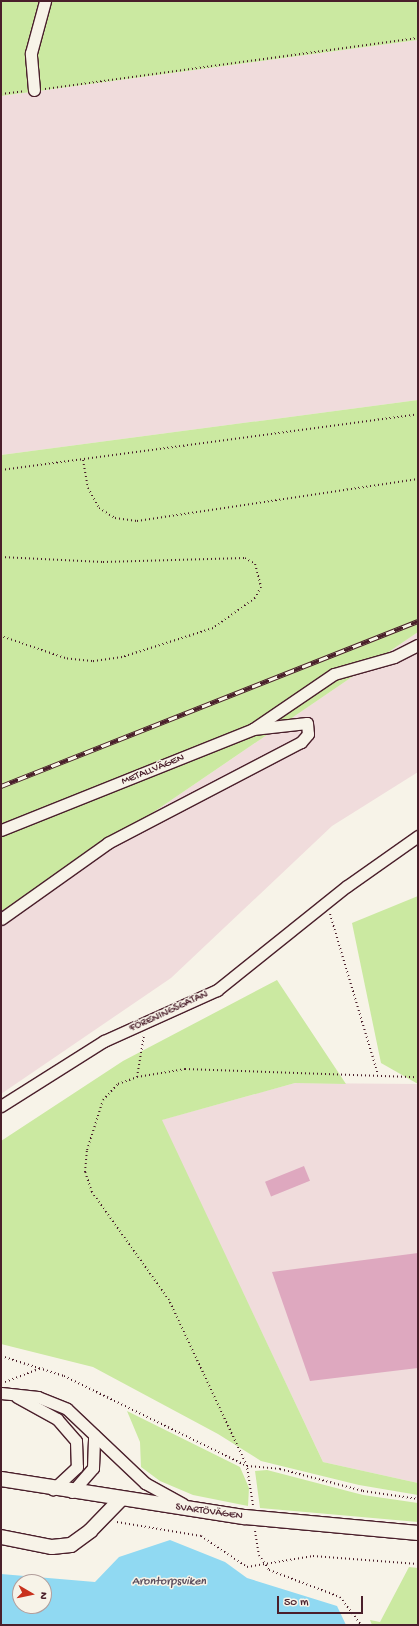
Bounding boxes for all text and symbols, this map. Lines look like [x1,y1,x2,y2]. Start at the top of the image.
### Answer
street label: METALLVÄGEN [120,751,186,789]
street label: FÖRENINGSGATAN [128,988,210,1036]
street label: SVARTÖVÄGEN [174,1501,244,1523]
north arrow [12,1574,52,1614]
water label: Arontorpsviken [132,1576,206,1590]
scale bar [279,1588,365,1614]
text: N [36,1591,49,1600]
text: 50 m [284,1596,309,1610]

